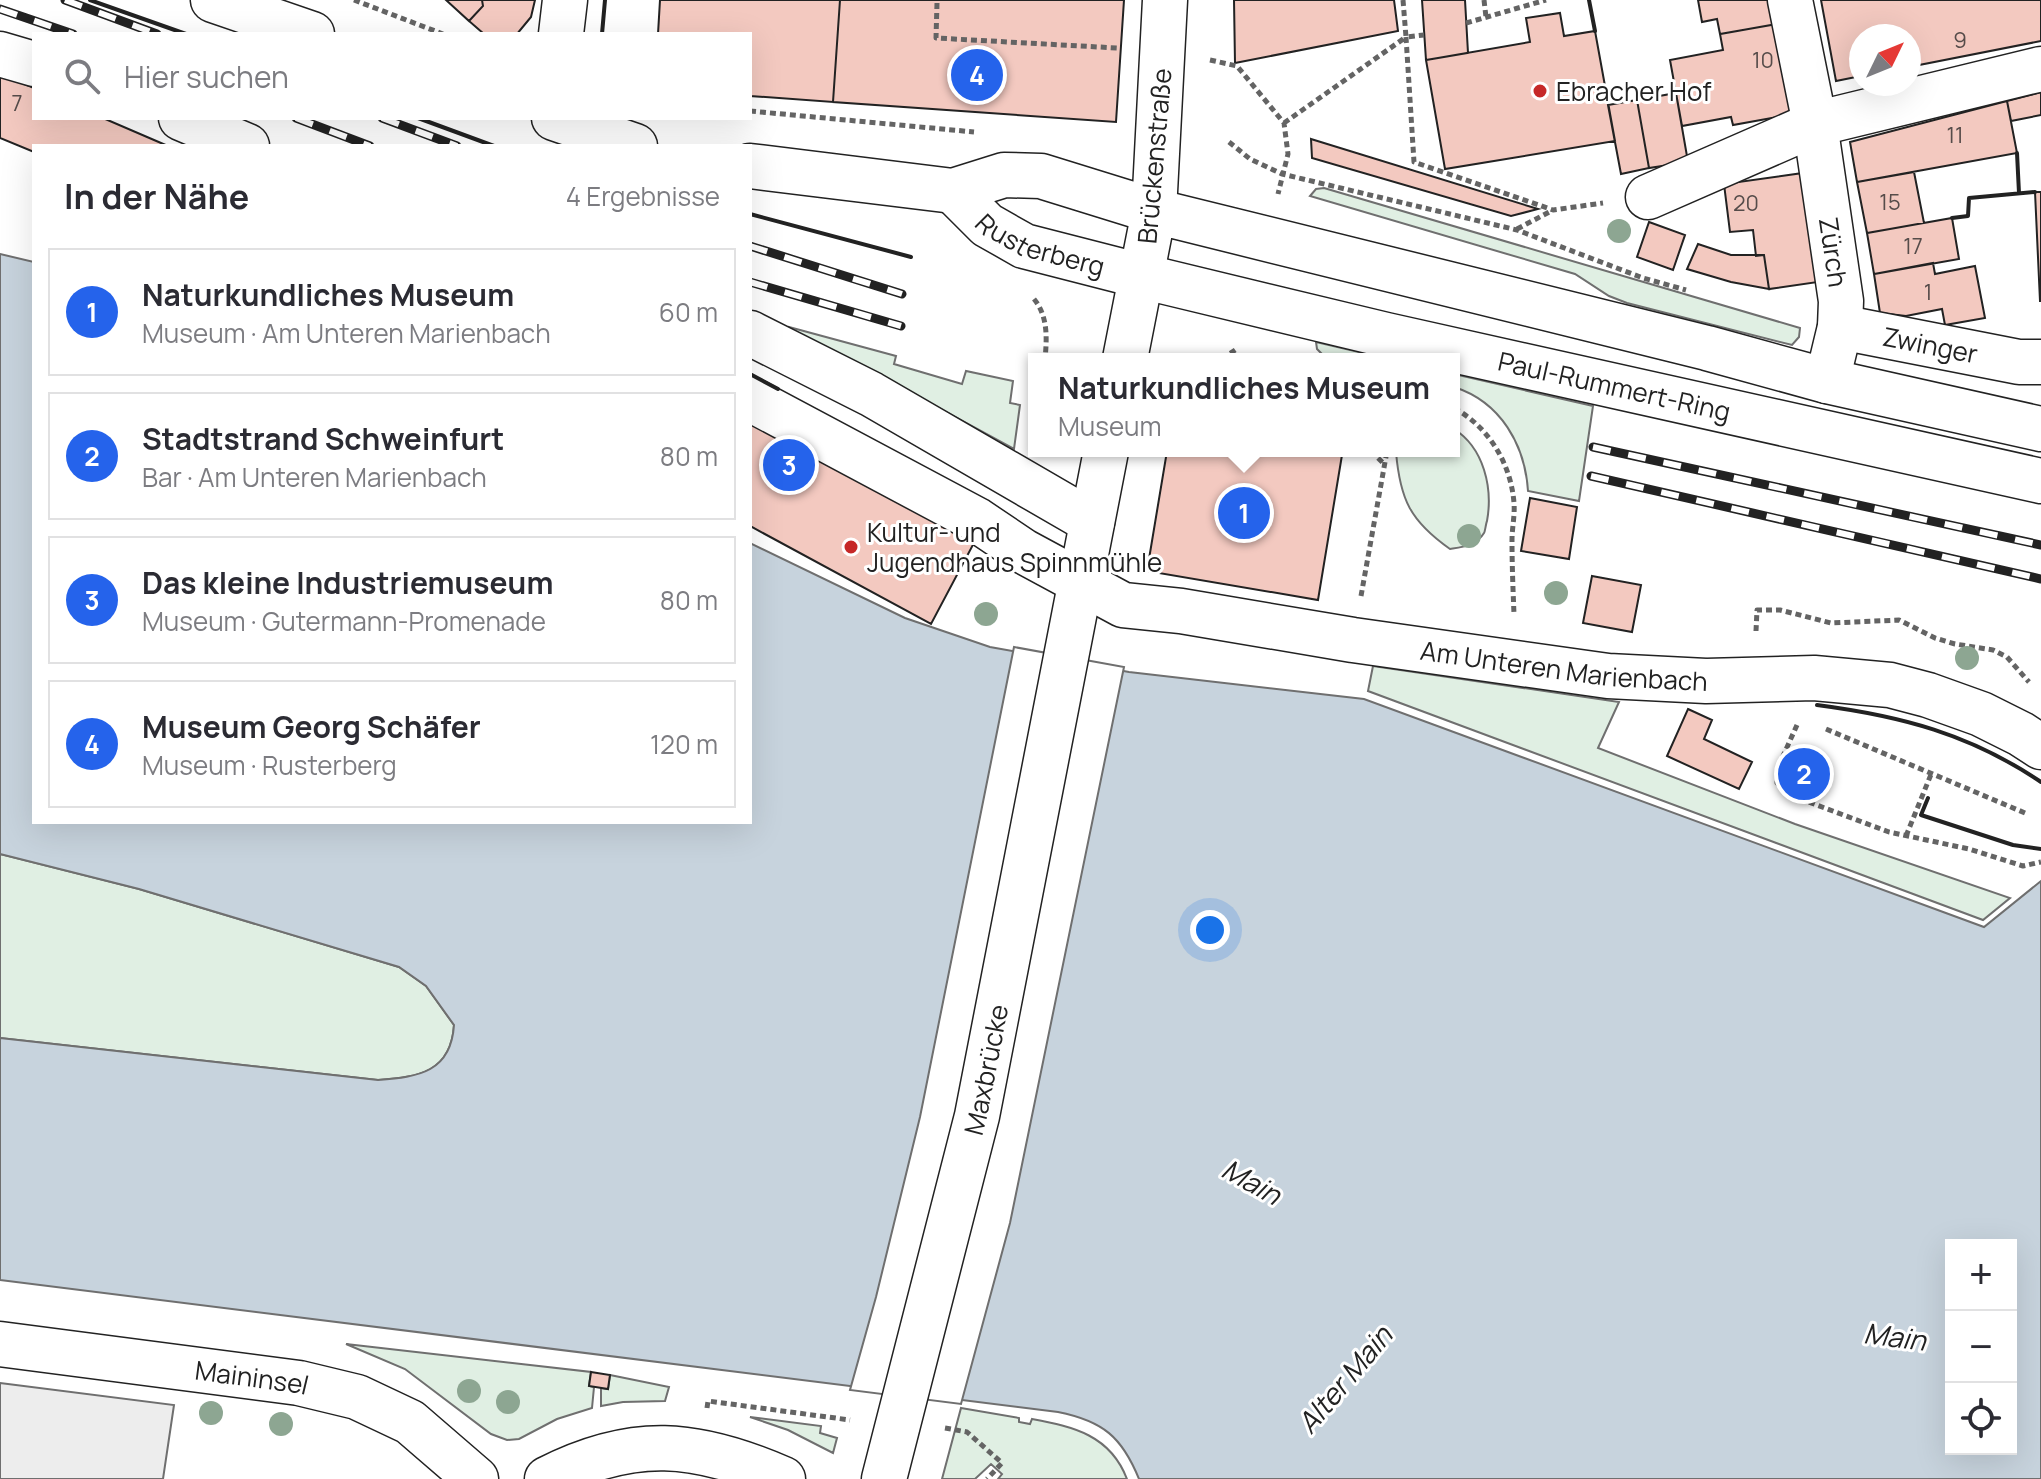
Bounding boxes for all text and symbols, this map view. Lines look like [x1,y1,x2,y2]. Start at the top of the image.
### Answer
north arrow [1849,24,1921,96]
house number: 9 [1953,25,1967,55]
search box [32,32,752,120]
pin: 4 [951,45,1003,105]
house number: 10 [1752,45,1774,75]
icon: search [60,54,104,98]
text: Hier suchen [124,56,289,97]
street label: Brückenstraße [1128,67,1180,245]
place label: Ebracher Hof [1556,73,1712,109]
marker: Ebracher Hof [1531,82,1549,100]
house number: 7 [11,88,23,118]
house number: 11 [1946,120,1964,150]
text: In der Nähe [64,173,249,219]
text: 4 Ergebnisse [566,178,720,214]
house number: 15 [1879,187,1901,217]
house number: 20 [1733,188,1759,218]
street label: Rusterberg [968,206,1109,284]
street label: Zürch [1811,215,1857,290]
house number: 17 [1903,231,1923,261]
text: Naturkundliches Museum [142,274,514,315]
house number: 1 [1924,277,1932,307]
text: 1 [86,294,98,330]
text: 60 m [659,294,718,330]
text: Museum · Am Unteren Marienbach [142,315,551,351]
street label: Zwinger [1880,318,1981,372]
street label: Paul-Rummert-Ring [1495,343,1734,429]
popup [1028,353,1460,457]
text: Naturkundliches Museum [1058,367,1430,408]
text: Museum [1058,408,1162,444]
text: Stadtstrand Schweinfurt [142,418,504,459]
pin: 3 [763,435,815,495]
text: 2 [84,438,100,474]
text: 80 m [660,438,718,474]
text: Bar · Am Unteren Marienbach [142,459,487,495]
pin: 1 [1218,483,1270,543]
place label: Kultur- und Jugendhaus Spinnmühle [867,514,1162,580]
marker: Kultur- und Jugendhaus Spinnmühle [842,538,860,556]
text: Das kleine Industriemuseum [142,562,553,603]
text: 3 [84,582,100,618]
text: 80 m [660,582,718,618]
text: Museum · Gutermann-Promenade [142,603,546,639]
street label: Am Unteren Marienbach [1418,632,1709,699]
text: Museum Georg Schäfer [142,706,481,747]
text: 4 [84,726,100,762]
text: 120 m [650,726,718,762]
pin: 2 [1778,744,1830,804]
text: Museum · Rusterberg [142,747,397,783]
your location [1190,910,1230,950]
street label: Maxbrücke [955,1001,1016,1139]
water label: Main [1216,1149,1290,1213]
map controls [1945,1239,2017,1455]
button: + [1945,1239,2017,1311]
button: − [1945,1311,2017,1383]
water label: Main [1862,1313,1930,1359]
water label: Alter Main [1288,1316,1401,1441]
street label: Maininsel [193,1352,313,1403]
button: locate [1945,1383,2017,1455]

